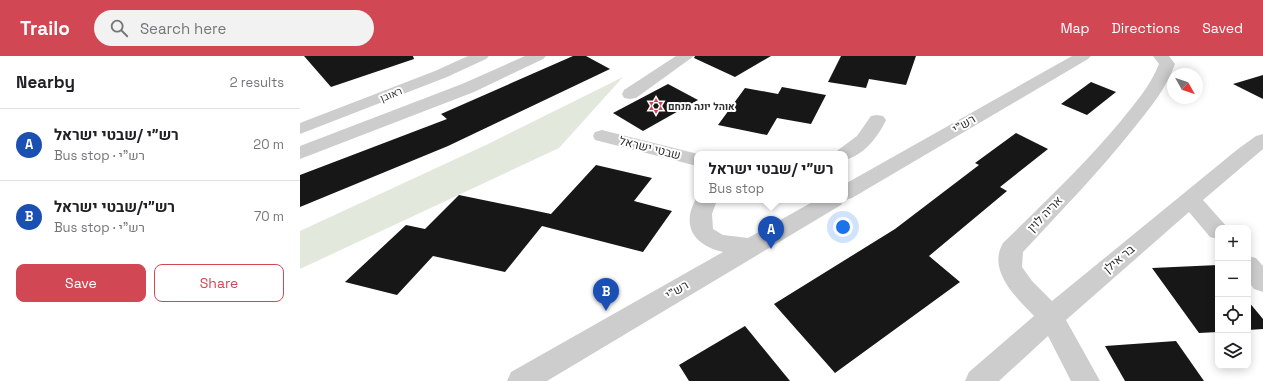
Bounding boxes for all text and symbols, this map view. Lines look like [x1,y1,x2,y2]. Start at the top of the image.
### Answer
search box [94,10,374,46]
text: Trailo [20,16,70,41]
icon: search [108,17,130,39]
text: Search here [140,19,226,38]
text: Map [1060,19,1090,37]
text: Directions [1112,19,1180,37]
text: Saved [1202,19,1243,37]
north arrow [1167,68,1203,104]
text: Nearby [16,71,75,93]
text: 2 results [230,74,284,91]
street label: ראובן [378,84,404,105]
synagogue icon: אוהל יונה מנחם [647,97,665,115]
place label: אוהל יונה מנחם [668,100,735,113]
street label: רש"י [950,111,978,137]
text: רש״י /שבטי ישראל [54,125,179,144]
street label: שבטי ישראל [618,133,682,163]
text: A [25,136,33,153]
text: 20 m [253,136,284,153]
text: Bus stop · רש"י [54,147,145,164]
popup [694,151,848,203]
text: רש״י /שבטי ישראל [709,159,833,178]
text: Bus stop [709,180,764,197]
street label: אריה לוין [1024,192,1066,235]
text: רש״י/שבטי ישראל [54,197,175,216]
text: B [25,208,33,225]
text: 70 m [254,208,284,225]
pin: A [758,216,784,249]
your location [833,217,853,237]
text: Bus stop · רש"י [54,219,145,236]
map controls [1215,225,1251,369]
button: + [1215,225,1251,261]
street label: בר אילן [1100,241,1139,277]
button: − [1215,261,1251,297]
button: Save [16,264,146,302]
button: Share [154,264,284,302]
street label: רש"י [663,277,691,303]
pin: B [593,278,619,311]
button: locate [1215,297,1251,333]
button: layers [1215,333,1251,369]

